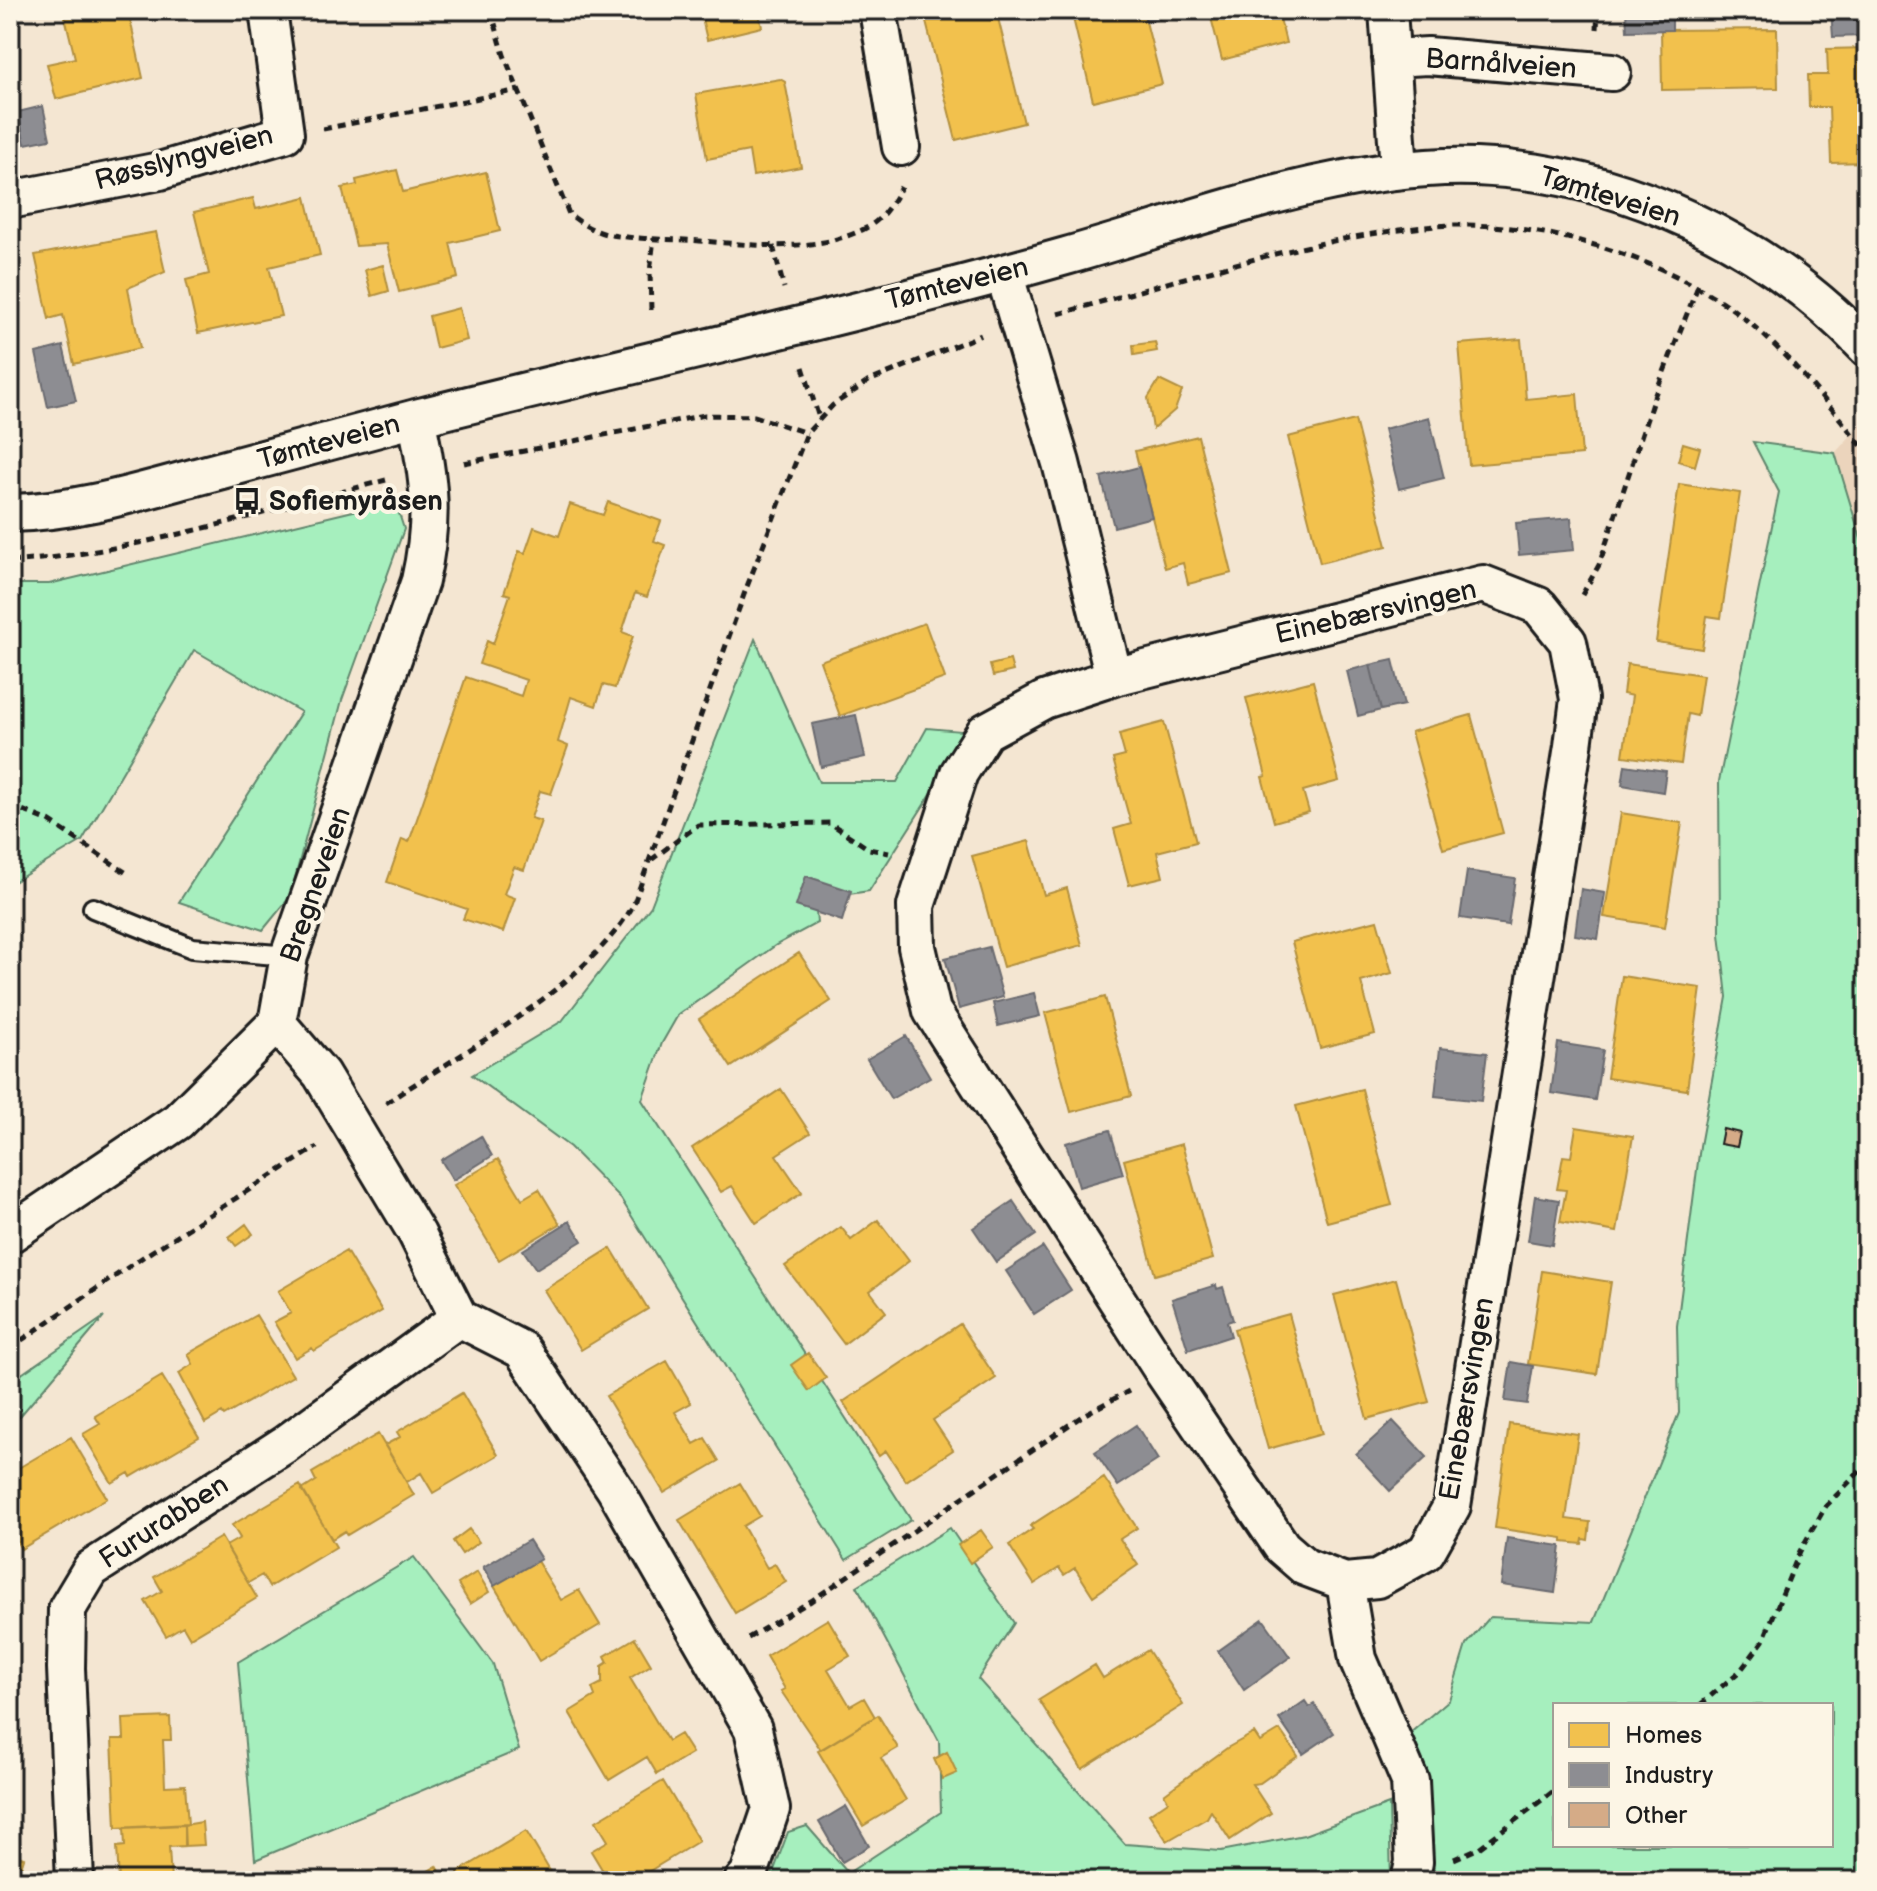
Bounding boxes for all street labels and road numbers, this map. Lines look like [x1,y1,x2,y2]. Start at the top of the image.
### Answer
street label: Barnålveien [1424,42,1578,86]
street label: Røsslyngveien [91,118,277,198]
street label: Tømteveien [1536,160,1684,234]
street label: Tømteveien [882,250,1032,318]
street label: Tømteveien [254,407,404,477]
street label: Einebærsvingen [1272,573,1480,651]
street label: Bregneveien [274,803,358,967]
street label: Einebærsvingen [1433,1295,1501,1503]
street label: Fururabben [93,1468,235,1576]

